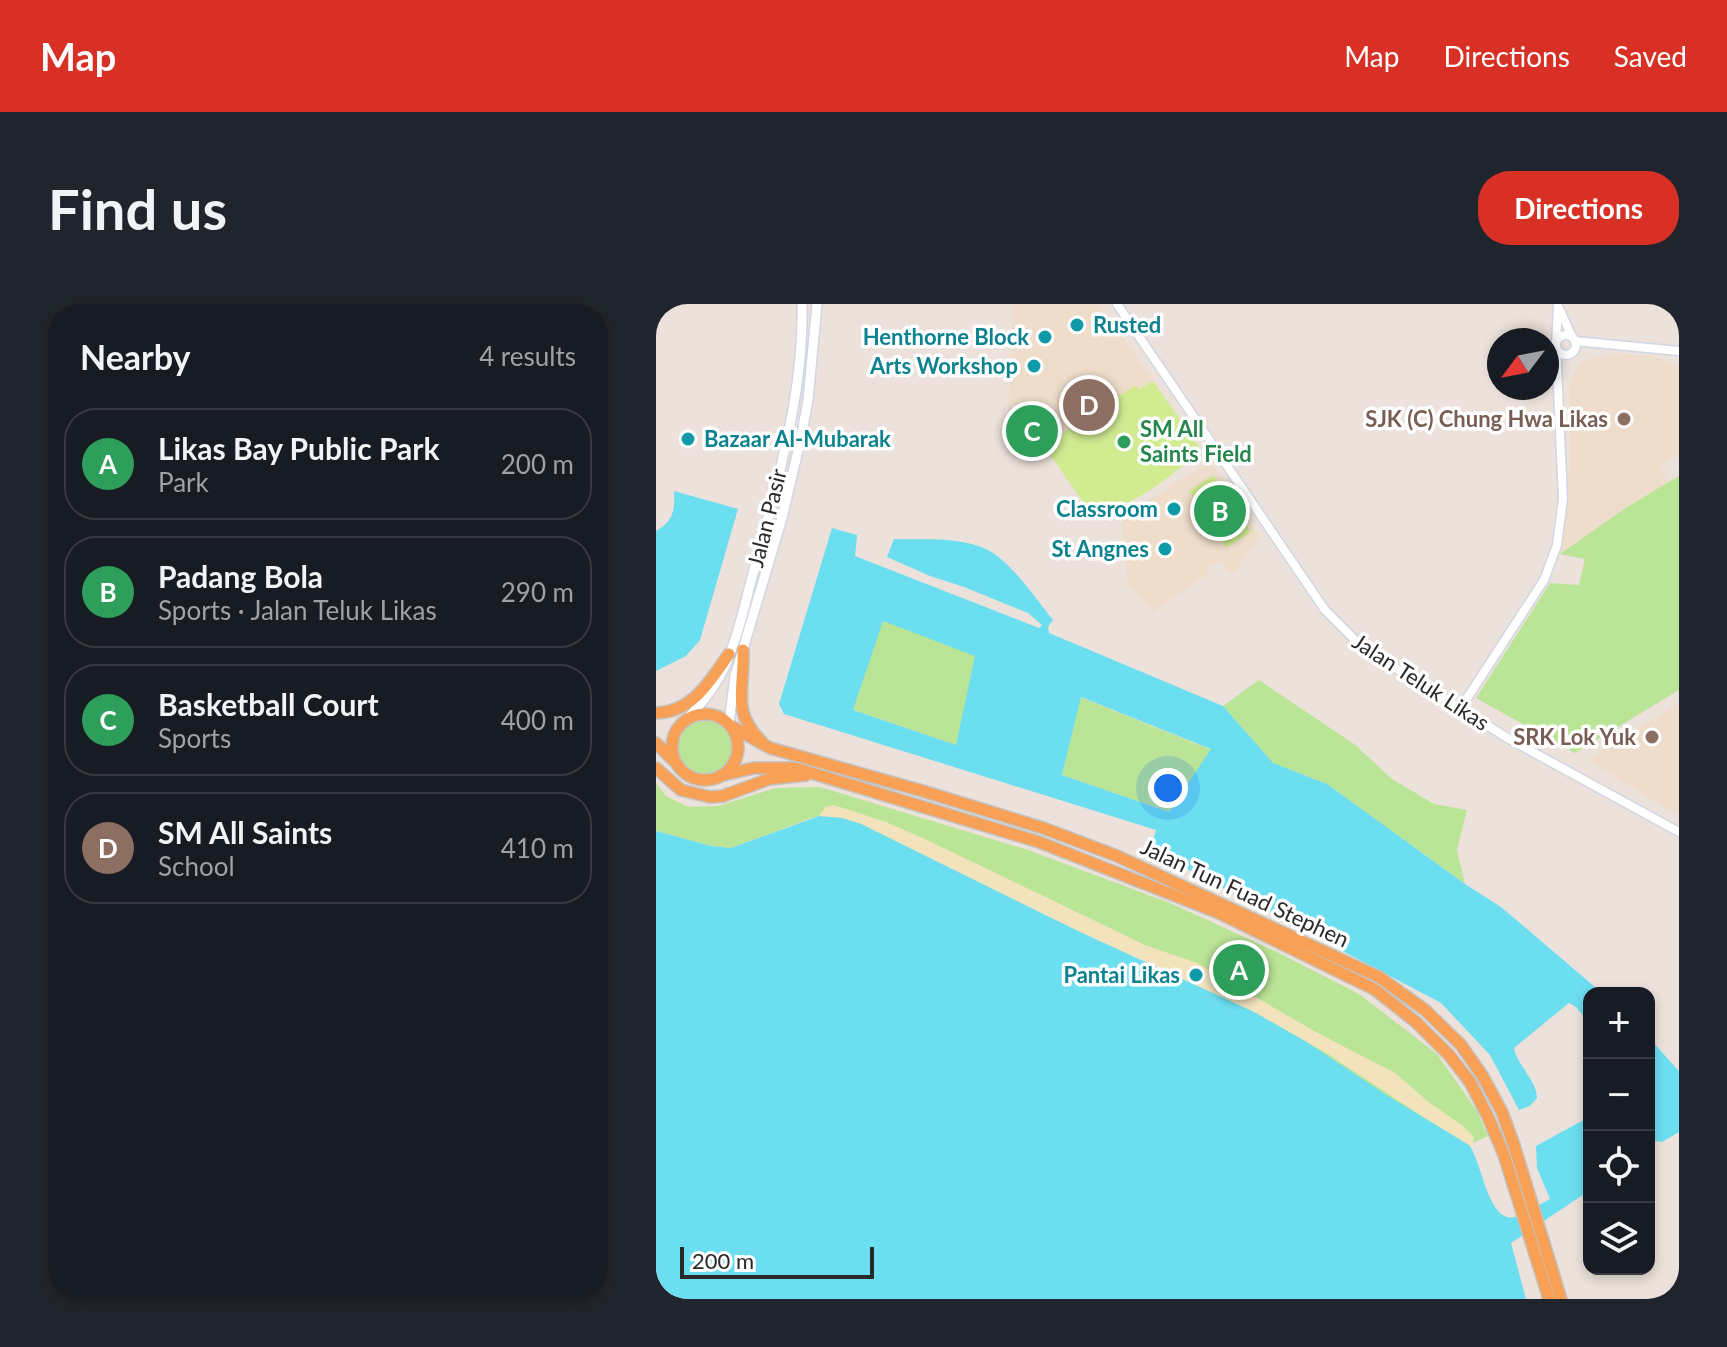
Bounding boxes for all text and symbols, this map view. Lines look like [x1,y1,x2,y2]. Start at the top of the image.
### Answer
text: Map [40,33,116,79]
text: Map [1344,39,1399,73]
text: Directions [1443,39,1570,73]
text: Saved [1614,39,1687,73]
button: Directions [1478,171,1679,245]
text: Find us [48,175,227,242]
place label: Rusted [1093,311,1161,338]
marker: Rusted [1068,316,1086,334]
place label: Henthorne Block [863,323,1029,350]
marker: Henthorne Block [1036,328,1054,346]
north arrow [1487,328,1559,400]
text: Nearby [80,336,191,377]
text: 4 results [479,340,576,372]
place label: Arts Workshop [869,352,1018,379]
marker: Arts Workshop [1025,357,1043,375]
pin: D [1063,375,1115,435]
pin: C [1006,401,1058,461]
place label: SJK (C) Chung Hwa Likas [1365,405,1608,432]
marker: SJK (C) Chung Hwa Likas [1615,410,1633,428]
place label: SM All Saints Field [1140,415,1252,467]
place label: Bazaar Al-Mubarak [704,425,891,452]
text: Likas Bay Public Park [158,430,439,466]
marker: Bazaar Al-Mubarak [679,430,697,448]
marker: SM All Saints Field [1115,433,1133,451]
text: A [99,448,117,480]
text: 200 m [501,448,574,480]
text: Park [158,466,209,498]
street label: Jalan Pasir [741,466,792,570]
pin: B [1194,481,1246,541]
place label: Classroom [1056,495,1158,522]
marker: Classroom [1165,500,1183,518]
place label: St Angnes [1052,535,1149,562]
marker: St Angnes [1156,540,1174,558]
text: Padang Bola [158,558,323,594]
text: B [99,576,117,608]
text: 290 m [501,576,574,608]
text: Sports · Jalan Teluk Likas [158,594,437,626]
street label: Jalan Teluk Likas [1348,627,1495,736]
text: Basketball Court [158,686,379,722]
text: C [99,704,117,736]
text: 400 m [501,704,574,736]
text: Sports [158,722,231,754]
place label: SRK Lok Yuk [1513,723,1636,750]
marker: SRK Lok Yuk [1643,728,1661,746]
your location [1148,768,1188,808]
text: SM All Saints [158,814,332,850]
text: D [98,832,118,864]
text: 410 m [501,832,574,864]
street label: Jalan Tun Fuad Stephen [1137,833,1353,953]
text: School [158,850,235,882]
pin: A [1213,940,1265,1000]
place label: Pantai Likas [1063,961,1180,988]
marker: Pantai Likas [1187,966,1205,984]
map controls [1583,987,1655,1275]
button: + [1583,987,1655,1059]
button: − [1583,1059,1655,1131]
button: locate [1583,1131,1655,1203]
button: layers [1583,1203,1655,1275]
scale bar [680,1243,874,1279]
text: 200 m [692,1247,754,1274]

